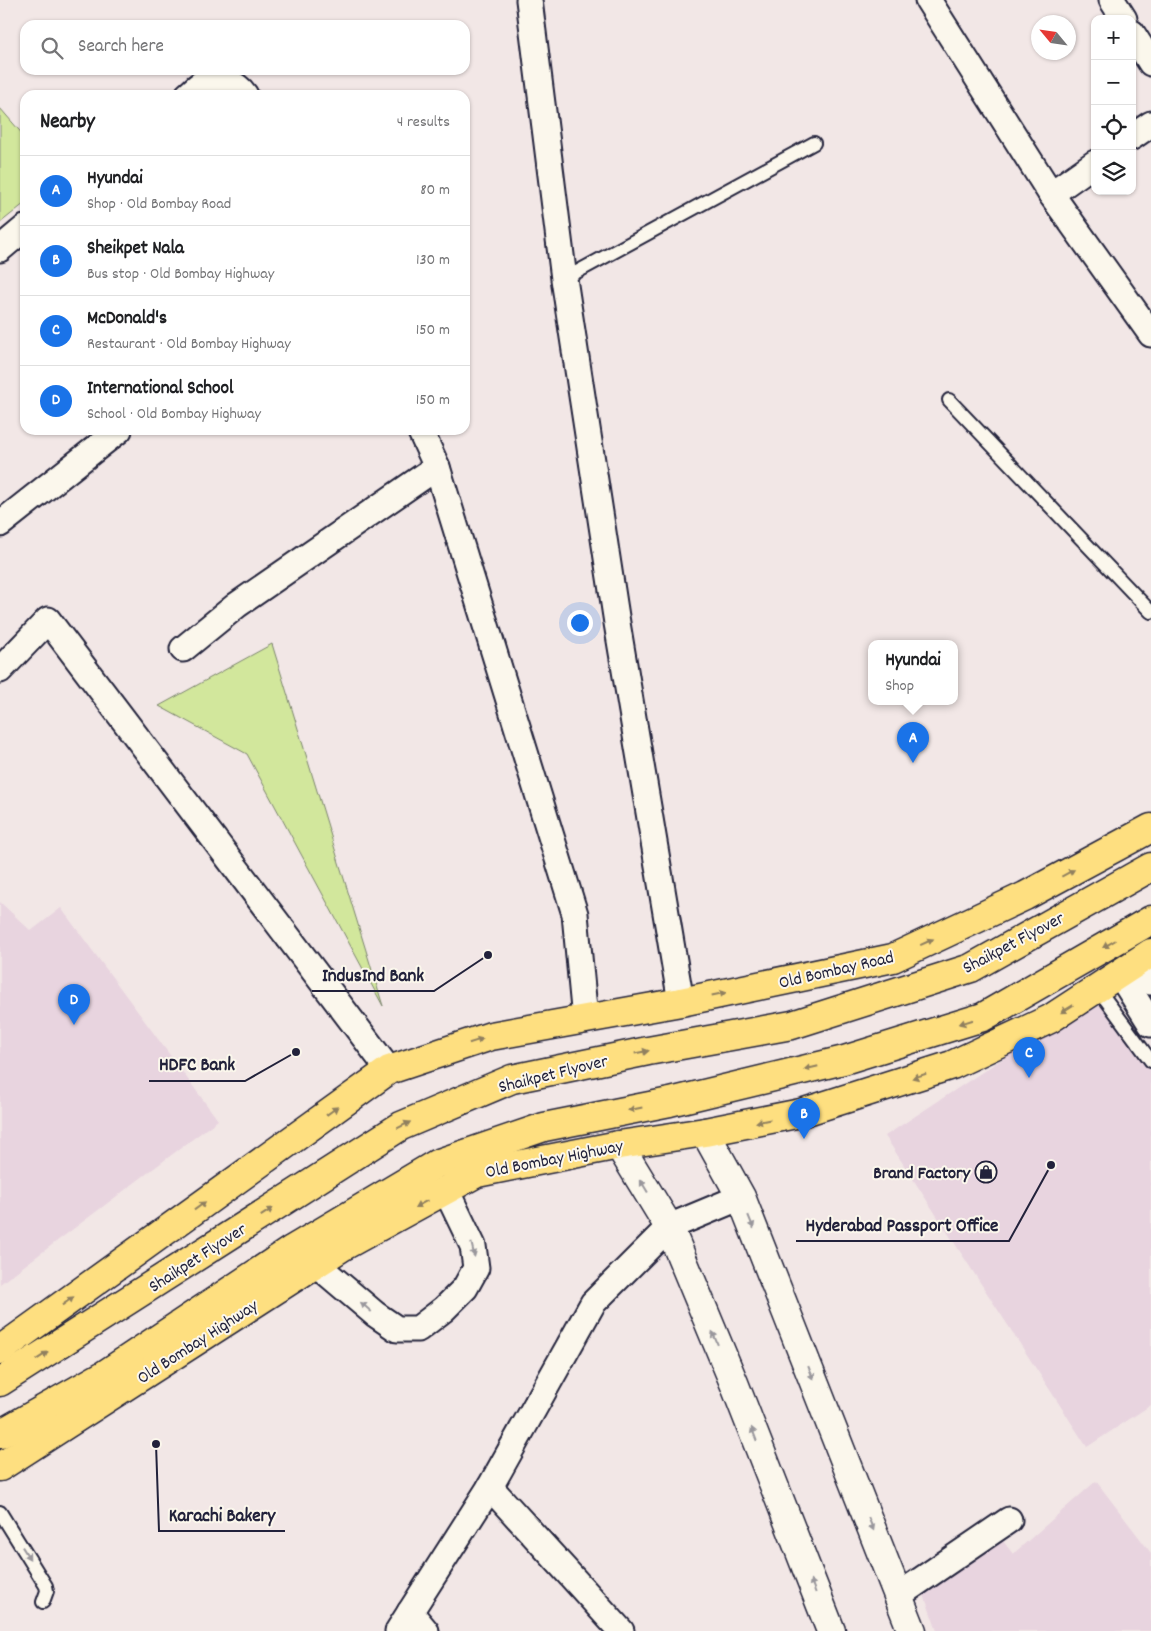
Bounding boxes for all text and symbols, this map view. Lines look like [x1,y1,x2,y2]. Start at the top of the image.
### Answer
north arrow [1031,15,1076,60]
map controls [1091,15,1136,195]
button: + [1091,15,1136,60]
search box [20,20,470,75]
icon: search [38,34,66,62]
text: Search here [78,34,164,61]
button: − [1091,60,1136,105]
button: locate [1091,105,1136,150]
text: Nearby [40,108,95,138]
text: 4 results [397,111,450,134]
button: layers [1091,150,1136,195]
text: Hyundai [87,166,143,193]
text: A [52,179,60,202]
text: 80 m [420,179,450,202]
text: Shop · Old Bombay Road [87,193,231,216]
text: Sheikpet Nala [87,236,184,263]
text: B [52,249,60,272]
text: 130 m [416,249,450,272]
text: Bus stop · Old Bombay Highway [87,263,274,286]
text: McDonald's [87,306,167,333]
text: C [52,319,60,342]
text: 150 m [416,319,450,342]
text: Restaurant · Old Bombay Highway [87,333,291,356]
text: International School [87,376,233,403]
text: D [52,389,60,412]
text: 150 m [416,389,450,412]
text: School · Old Bombay Highway [87,403,261,426]
your location [567,610,593,636]
popup [868,640,958,705]
text: Hyundai [885,648,941,675]
text: Shop [885,675,914,698]
pin: A [897,722,929,763]
one-way arrow [1061,869,1076,877]
street label: Shaikpet Flyover [959,907,1070,982]
one-way arrow [920,938,934,946]
one-way arrow [1102,940,1115,949]
street label: Old Bombay Road [777,946,897,997]
callout: IndusInd Bank [312,957,434,991]
text: IndusInd Bank [322,964,424,991]
pin: D [58,984,90,1025]
one-way arrow [711,990,726,998]
one-way arrow [1060,1004,1073,1013]
one-way arrow [959,1018,974,1026]
one-way arrow [469,1037,484,1044]
pin: C [1013,1037,1045,1078]
callout: HDFC Bank [149,1047,245,1081]
one-way arrow [634,1048,649,1056]
street label: Shaikpet Flyover [496,1050,611,1101]
text: HDFC Bank [159,1053,235,1080]
one-way arrow [803,1064,818,1072]
one-way arrow [911,1072,926,1080]
pin: B [788,1098,820,1139]
one-way arrow [627,1105,643,1113]
one-way arrow [325,1106,339,1116]
one-way arrow [755,1117,771,1125]
one-way arrow [397,1121,411,1129]
street label: Old Bombay Highway [484,1135,626,1186]
shop icon: Brand Factory [974,1160,998,1184]
place label: Brand Factory [873,1162,971,1187]
one-way arrow [639,1180,648,1193]
one-way arrow [413,1200,428,1208]
one-way arrow [193,1201,207,1211]
one-way arrow [260,1207,273,1217]
callout: Hyderabad Passport Office [796,1207,1009,1241]
text: Hyderabad Passport Office [806,1214,998,1241]
one-way arrow [747,1215,755,1229]
street label: Shaikpet Flyover [145,1218,252,1300]
one-way arrow [469,1242,477,1258]
street label: Old Bombay Highway [133,1294,264,1392]
one-way arrow [61,1296,75,1306]
one-way arrow [361,1301,373,1313]
one-way arrow [711,1331,719,1345]
one-way arrow [35,1352,48,1361]
one-way arrow [807,1366,815,1380]
one-way arrow [750,1426,758,1441]
callout: Karachi Bakery [159,1497,285,1531]
text: Karachi Bakery [169,1504,277,1531]
one-way arrow [867,1517,875,1532]
one-way arrow [21,1547,31,1560]
one-way arrow [809,1578,816,1593]

